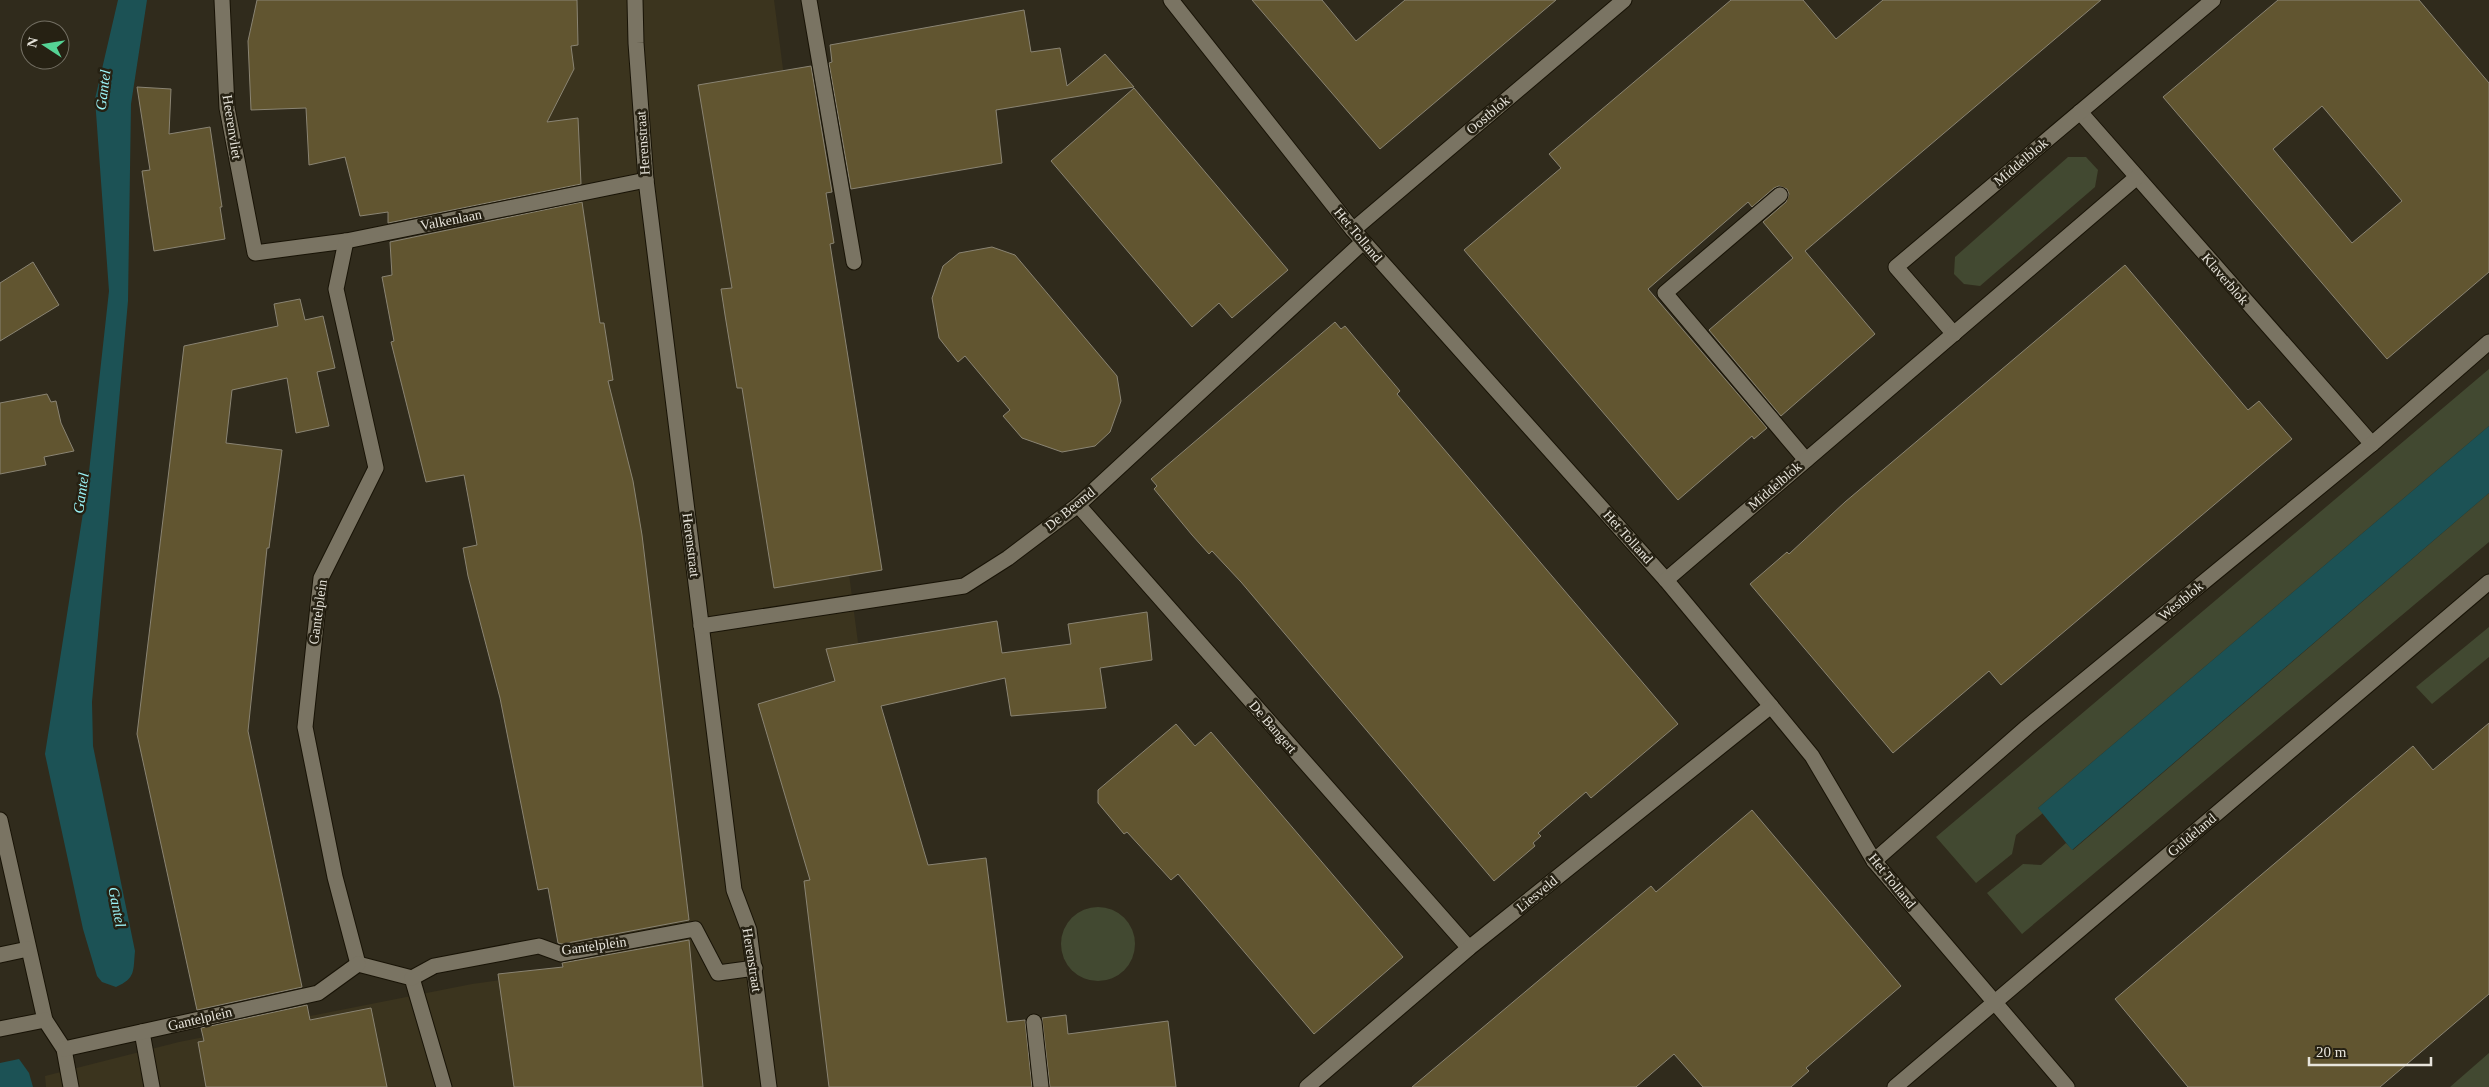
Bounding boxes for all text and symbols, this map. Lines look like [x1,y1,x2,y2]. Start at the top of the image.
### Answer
north arrow [20,20,70,70]
text: N [24,36,41,49]
water label: Gantel [93,69,113,111]
street label: Oostblok [1464,93,1512,137]
street label: Heerenvliet [219,94,245,161]
street label: Herenstraat [633,110,653,176]
street label: Middelblok [1991,135,2051,189]
street label: Het Tolland [1331,205,1385,265]
street label: Valkenlaan [419,207,483,233]
street label: Klaverblok [2199,250,2251,308]
street label: Middelblok [1745,459,1805,513]
water label: Gantel [70,472,92,514]
street label: De Beemd [1042,484,1098,534]
street label: Het Tolland [1600,507,1656,567]
street label: Herenstraat [680,512,702,578]
street label: Gantelplein [306,579,330,645]
street label: Westblok [2156,579,2206,623]
street label: De Bangert [1246,698,1300,756]
street label: Guldeland [2165,811,2219,859]
street label: Het Tolland [1865,851,1919,911]
street label: Liesveld [1514,873,1560,915]
water label: Gantel [105,885,129,929]
street label: Herenstraat [740,927,764,993]
street label: Gantelplein [561,934,627,958]
street label: Gantelplein [166,1004,234,1034]
scale bar [2309,1034,2432,1066]
text: 20 m [2316,1044,2347,1060]

